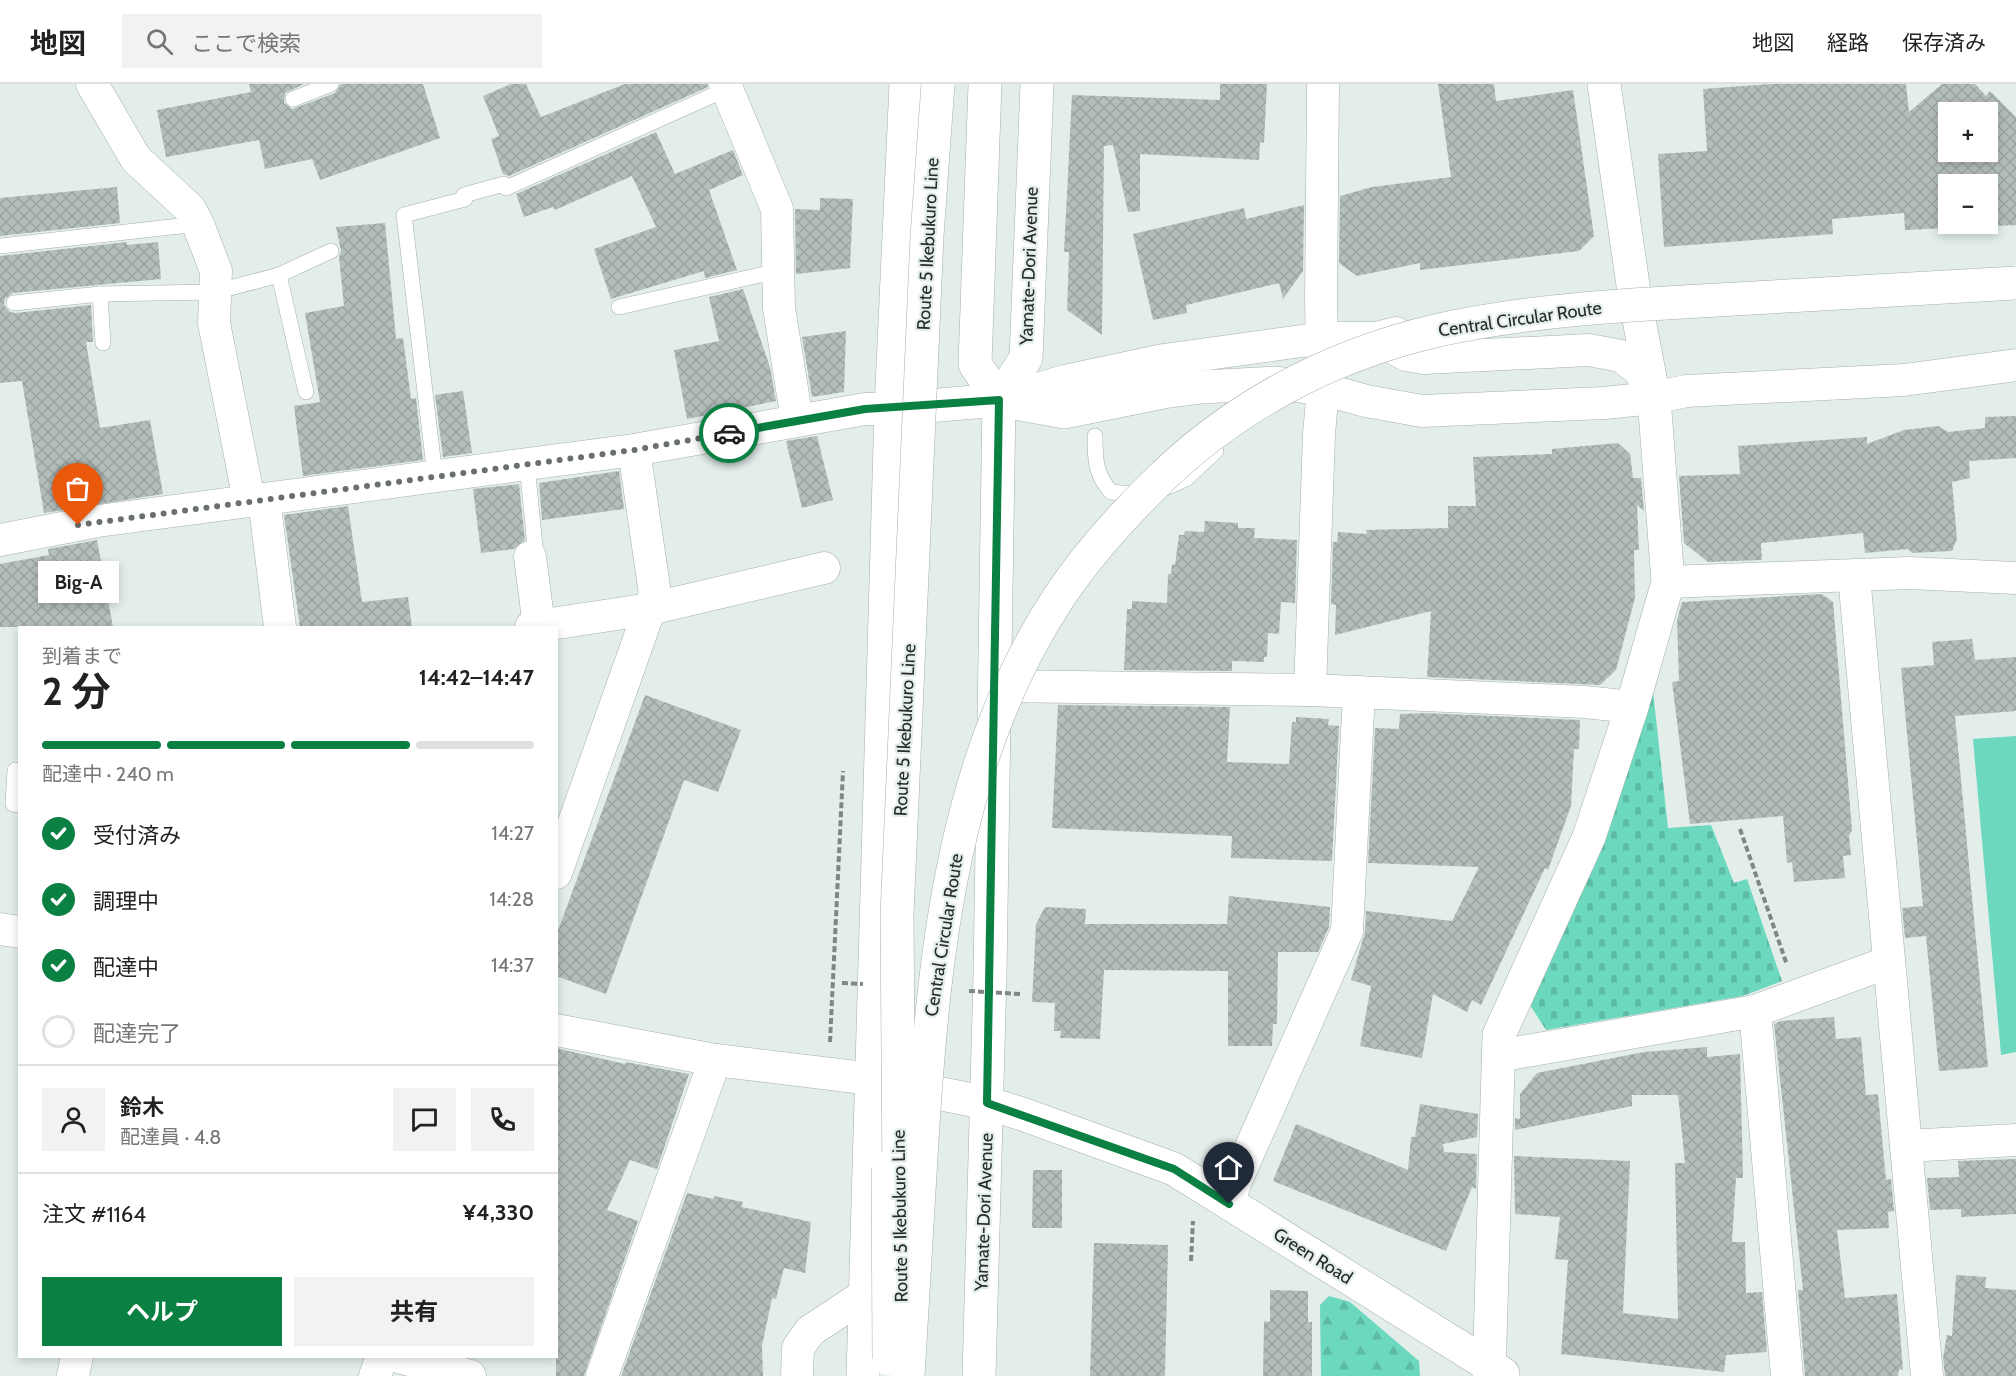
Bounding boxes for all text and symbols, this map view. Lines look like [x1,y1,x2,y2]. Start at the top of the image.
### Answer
search box [122,14,542,68]
icon: search [143,25,176,58]
text: 地図 [30,26,86,60]
text: ここで検索 [191,30,301,57]
text: 地図 [1752,30,1794,55]
text: 経路 [1827,30,1869,55]
text: 保存済み [1902,30,1986,55]
map controls [1938,102,1998,234]
button: + [1938,102,1998,162]
street label: Route 5 Ikebukuro Line [912,157,944,331]
button: − [1938,174,1998,234]
street label: Yamate-Dori Avenue [1015,187,1043,346]
street label: Central Circular Route [1437,297,1603,341]
courier [699,403,759,463]
icon: car [713,417,746,450]
pin [52,463,103,525]
icon: bag [61,472,94,505]
callout: Big-A [38,561,118,603]
text: Big-A [54,570,103,594]
street label: Route 5 Ikebukuro Line [889,643,921,817]
text: 到着まで [42,644,122,668]
text: 14:42–14:47 [419,664,534,691]
text: 2 分 [42,667,110,715]
text: 配達中 · 240 m [42,762,174,786]
icon: check [42,817,75,850]
text: 14:27 [491,821,534,845]
text: 受付済み [93,822,181,849]
street label: Central Circular Route [920,852,968,1018]
icon: check [42,883,75,916]
text: 14:28 [489,887,534,911]
text: 調理中 [93,888,159,915]
icon: check [42,949,75,982]
text: 14:37 [491,953,534,977]
text: 配達中 [93,954,159,981]
text: 配達完了 [93,1020,181,1047]
button: person [42,1088,105,1151]
button: chat [393,1088,456,1151]
button: phone [471,1088,534,1151]
text: 鈴木 [120,1094,164,1121]
text: 配達員 · 4.8 [120,1125,221,1149]
street label: Route 5 Ikebukuro Line [887,1130,913,1302]
street label: Yamate-Dori Avenue [970,1133,998,1292]
pin [1203,1142,1254,1204]
icon: home [1212,1151,1245,1184]
text: ¥4,330 [463,1199,534,1226]
text: 注文 #1164 [42,1201,146,1228]
street label: Green Road [1269,1223,1357,1289]
button: ヘルプ [42,1277,282,1346]
button: 共有 [294,1277,534,1346]

